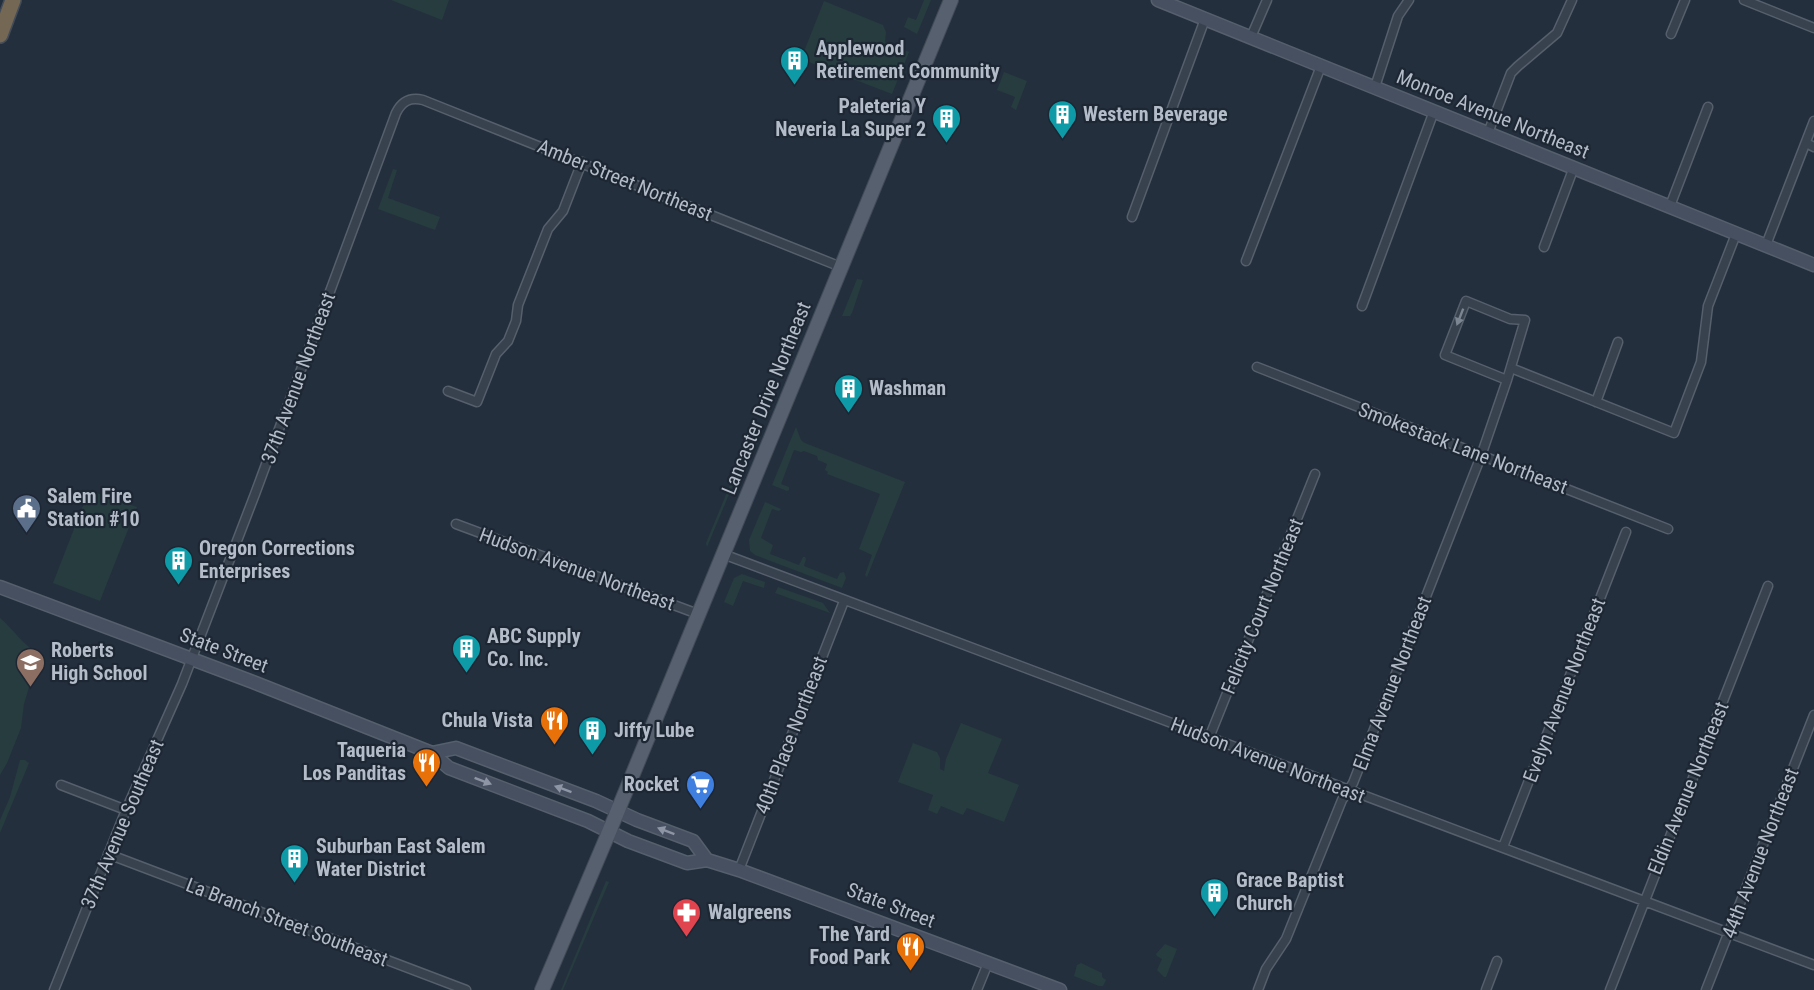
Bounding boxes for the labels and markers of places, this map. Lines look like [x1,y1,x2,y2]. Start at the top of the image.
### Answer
place label: Applewood Retirement Community [816,36,1000,83]
building icon: Applewood Retirement Community [779,44,811,86]
place label: Paleteria Y Neveria La Super 2 [775,94,926,141]
building icon: Western Beverage [1046,98,1078,140]
building icon: Paleteria Y Neveria La Super 2 [931,102,963,144]
place label: Western Beverage [1083,102,1228,126]
building icon: Washman [832,372,864,414]
place label: Washman [869,376,946,400]
place label: Salem Fire Station #10 [47,484,140,531]
public building icon: Salem Fire Station #10 [10,492,42,534]
place label: Oregon Corrections Enterprises [199,536,355,583]
building icon: Oregon Corrections Enterprises [162,544,194,586]
place label: ABC Supply Co. Inc. [487,624,581,671]
building icon: ABC Supply Co. Inc. [450,632,482,674]
place label: Roberts High School [51,638,148,685]
school or university icon: Roberts High School [14,646,46,688]
restaurant icon: Chula Vista [538,704,570,746]
place label: Chula Vista [442,708,533,732]
building icon: Jiffy Lube [577,714,609,756]
place label: Jiffy Lube [614,718,694,742]
place label: Taqueria Los Panditas [303,738,406,785]
restaurant icon: Taqueria Los Panditas [411,746,443,788]
supermarket icon: Rocket [684,768,716,810]
place label: Rocket [624,772,679,796]
place label: Suburban East Salem Water District [316,834,485,881]
building icon: Suburban East Salem Water District [279,842,311,884]
place label: Grace Baptist Church [1236,868,1344,915]
building icon: Grace Baptist Church [1199,876,1231,918]
pharmacy icon: Walgreens [671,896,703,938]
place label: Walgreens [708,900,792,924]
place label: The Yard Food Park [809,922,890,969]
restaurant icon: The Yard Food Park [895,930,927,972]

